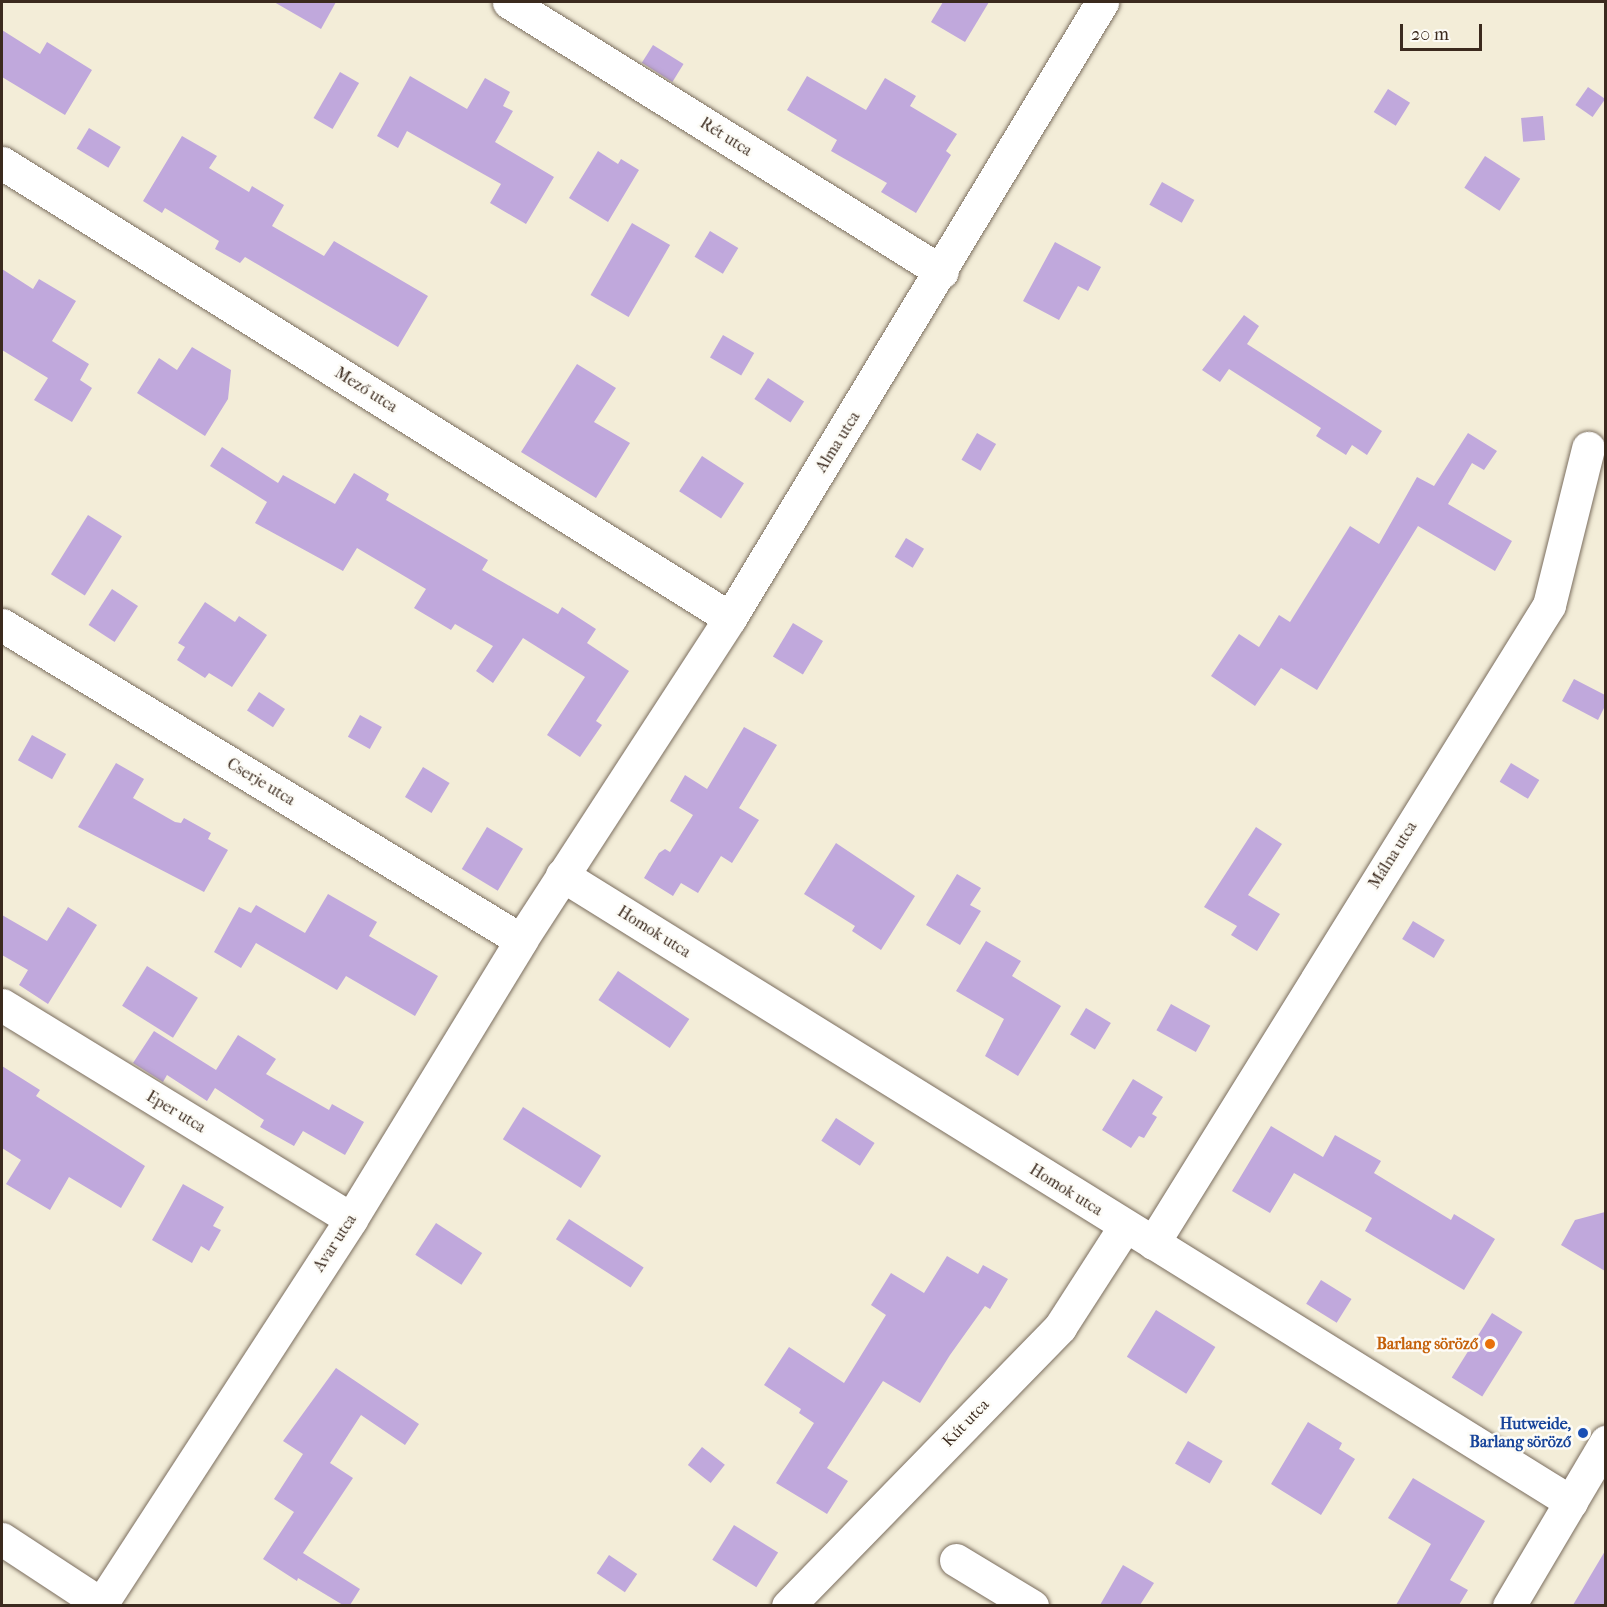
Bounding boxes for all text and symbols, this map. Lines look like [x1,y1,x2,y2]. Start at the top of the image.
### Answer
scale bar [1403,12,1486,50]
text: 20 m [1411,24,1449,45]
street label: Rét utca [696,114,756,160]
street label: Mező utca [331,363,401,417]
street label: Alma utca [812,408,864,476]
street label: Cserje utca [223,754,299,810]
street label: Málna utca [1365,818,1421,892]
street label: Homok utca [614,902,694,962]
street label: Eper utca [143,1087,209,1137]
street label: Homok utca [1026,1160,1106,1220]
street label: Avar utca [309,1211,361,1275]
place label: Barlang söröző [1377,1334,1478,1354]
marker: Barlang söröző [1483,1337,1497,1351]
street label: Kút utca [939,1395,993,1451]
place label: Hutweide, Barlang söröző [1470,1414,1571,1452]
marker: Hutweide, Barlang söröző [1576,1426,1590,1440]

